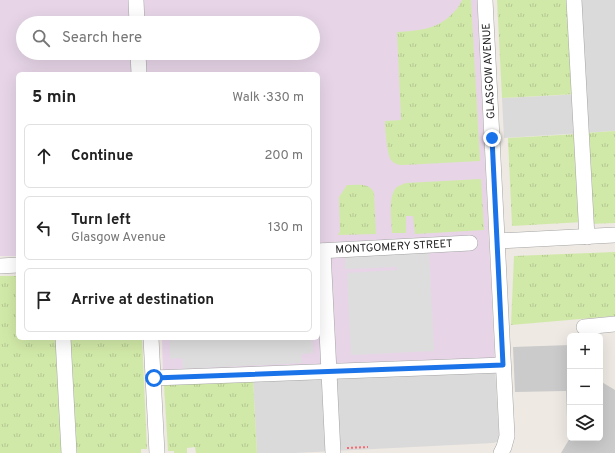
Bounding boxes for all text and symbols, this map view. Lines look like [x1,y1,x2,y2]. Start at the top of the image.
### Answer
search box [16,16,320,60]
street label: GLASGOW AVENUE [479,23,499,119]
icon: search [30,27,52,49]
text: Search here [62,29,142,48]
text: 5 min [32,87,76,109]
text: Walk · 330 m [232,90,304,106]
route end [483,129,501,147]
icon: ahead [33,145,55,167]
text: Continue [71,147,133,166]
text: 200 m [264,148,303,164]
text: Turn left [71,211,131,230]
icon: left [33,217,55,239]
text: 130 m [268,220,303,236]
text: Glasgow Avenue [71,230,166,246]
street label: MONTGOMERY STREET [335,237,453,257]
icon: arrive [33,289,55,311]
text: Arrive at destination [71,291,214,310]
map controls [567,333,603,441]
button: + [567,333,603,369]
route start [145,369,163,387]
button: − [567,369,603,405]
button: layers [567,405,603,441]

